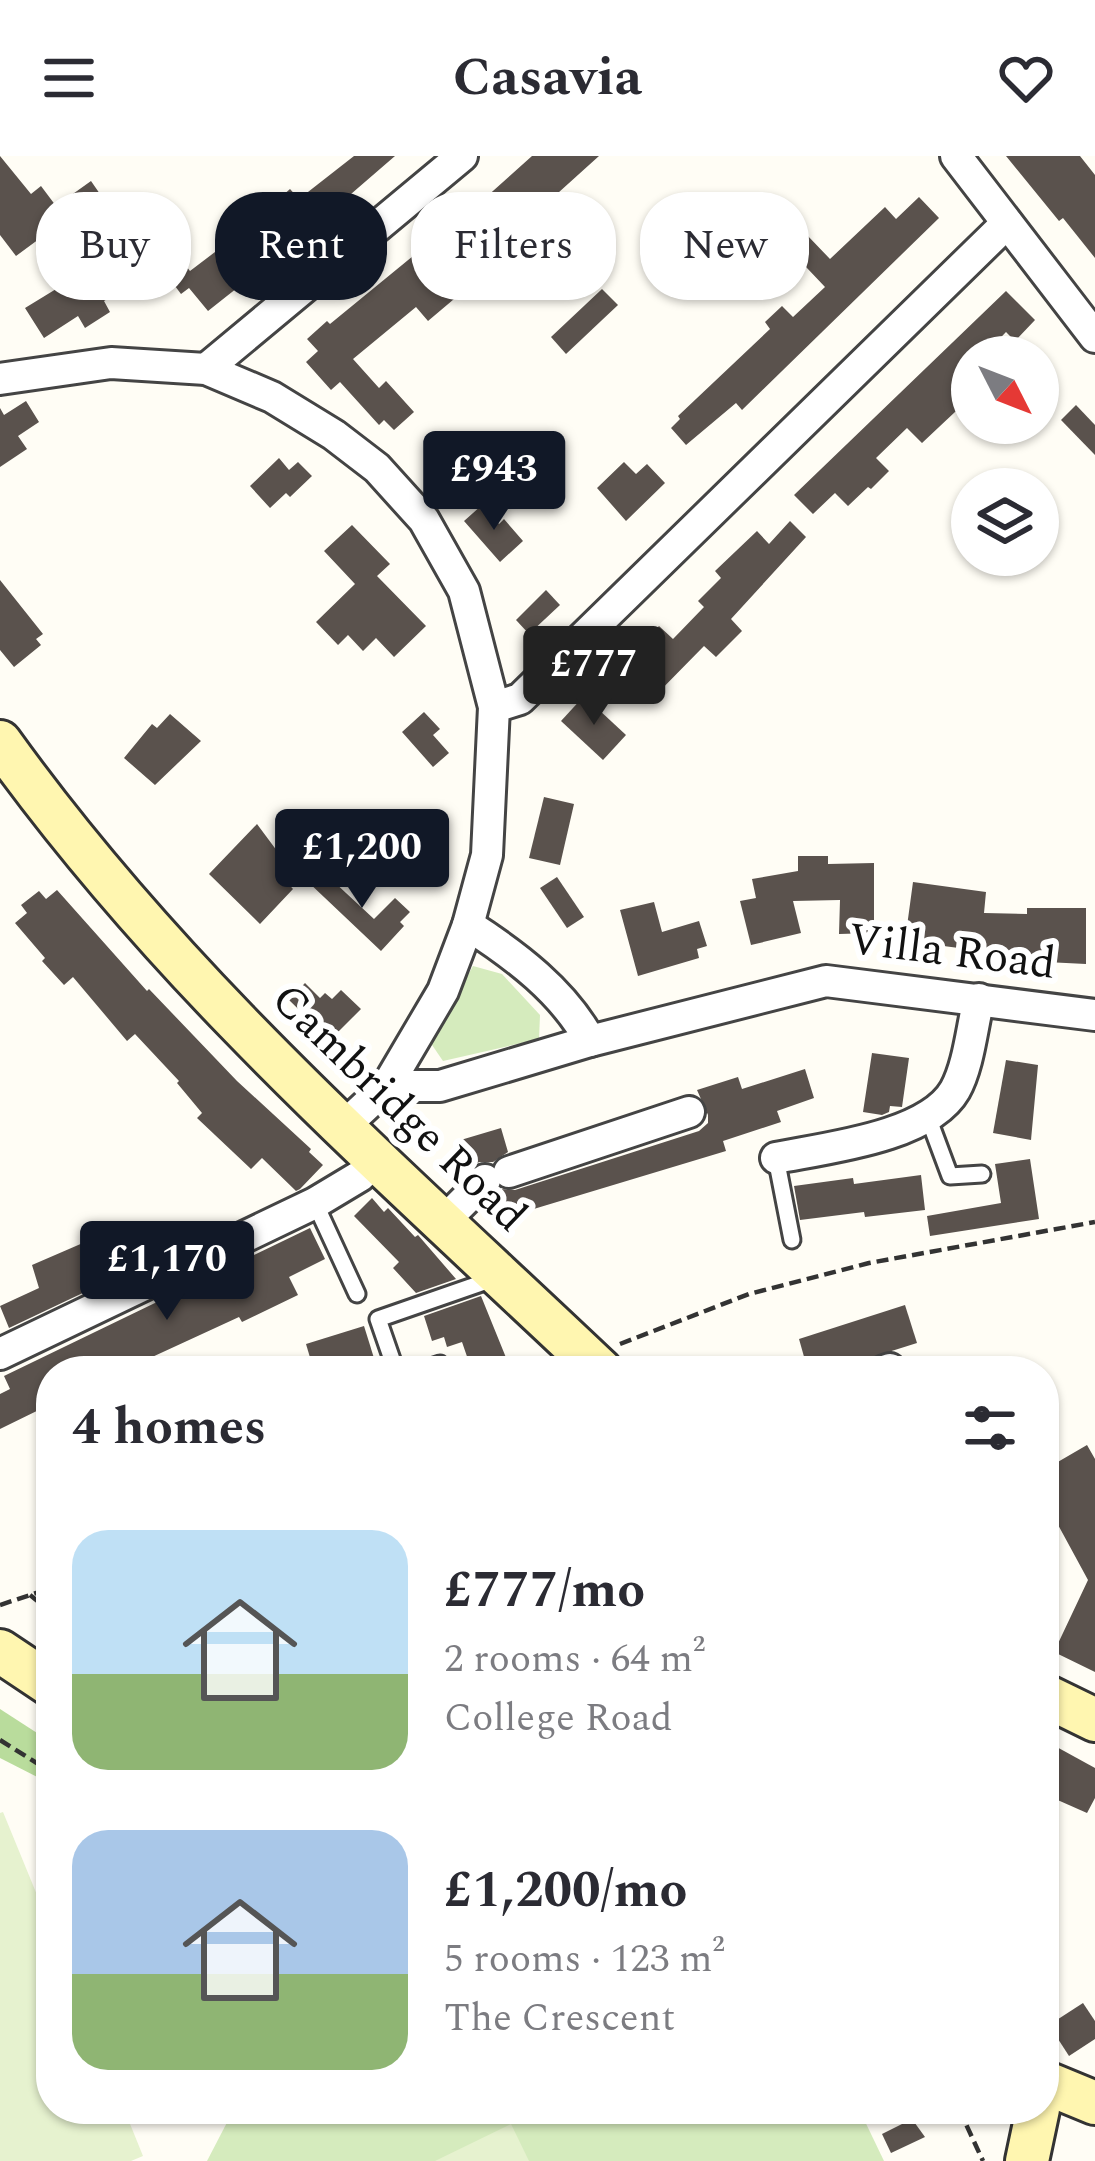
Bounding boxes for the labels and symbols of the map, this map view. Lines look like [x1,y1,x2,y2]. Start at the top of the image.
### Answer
north arrow [951,336,1059,444]
pin: £943 [423,431,565,533]
pin: £777 [523,626,665,728]
pin: £1,200 [264,809,460,911]
street label: Villa Road [844,905,1060,999]
street label: Cambridge Road [255,967,543,1249]
pin: £1,170 [69,1221,265,1323]

